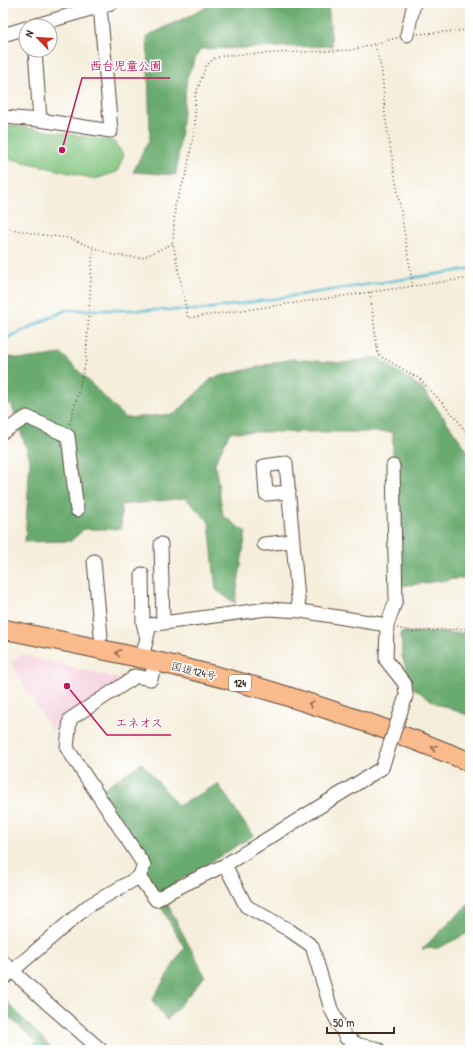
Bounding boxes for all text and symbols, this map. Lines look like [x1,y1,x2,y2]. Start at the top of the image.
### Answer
north arrow [18,18,58,58]
text: N [21,28,37,39]
callout: 西台児童公園 [82,54,170,78]
text: 西台児童公園 [90,57,162,74]
one-way arrow [115,649,122,658]
street label: 国道124号 [170,659,218,683]
road number: 124 [229,675,251,691]
one-way arrow [308,700,315,709]
callout: エネオス [107,711,171,735]
text: エネオス [115,714,163,731]
one-way arrow [430,744,437,752]
scale bar [327,1009,394,1035]
text: 50 m [333,1014,354,1031]

